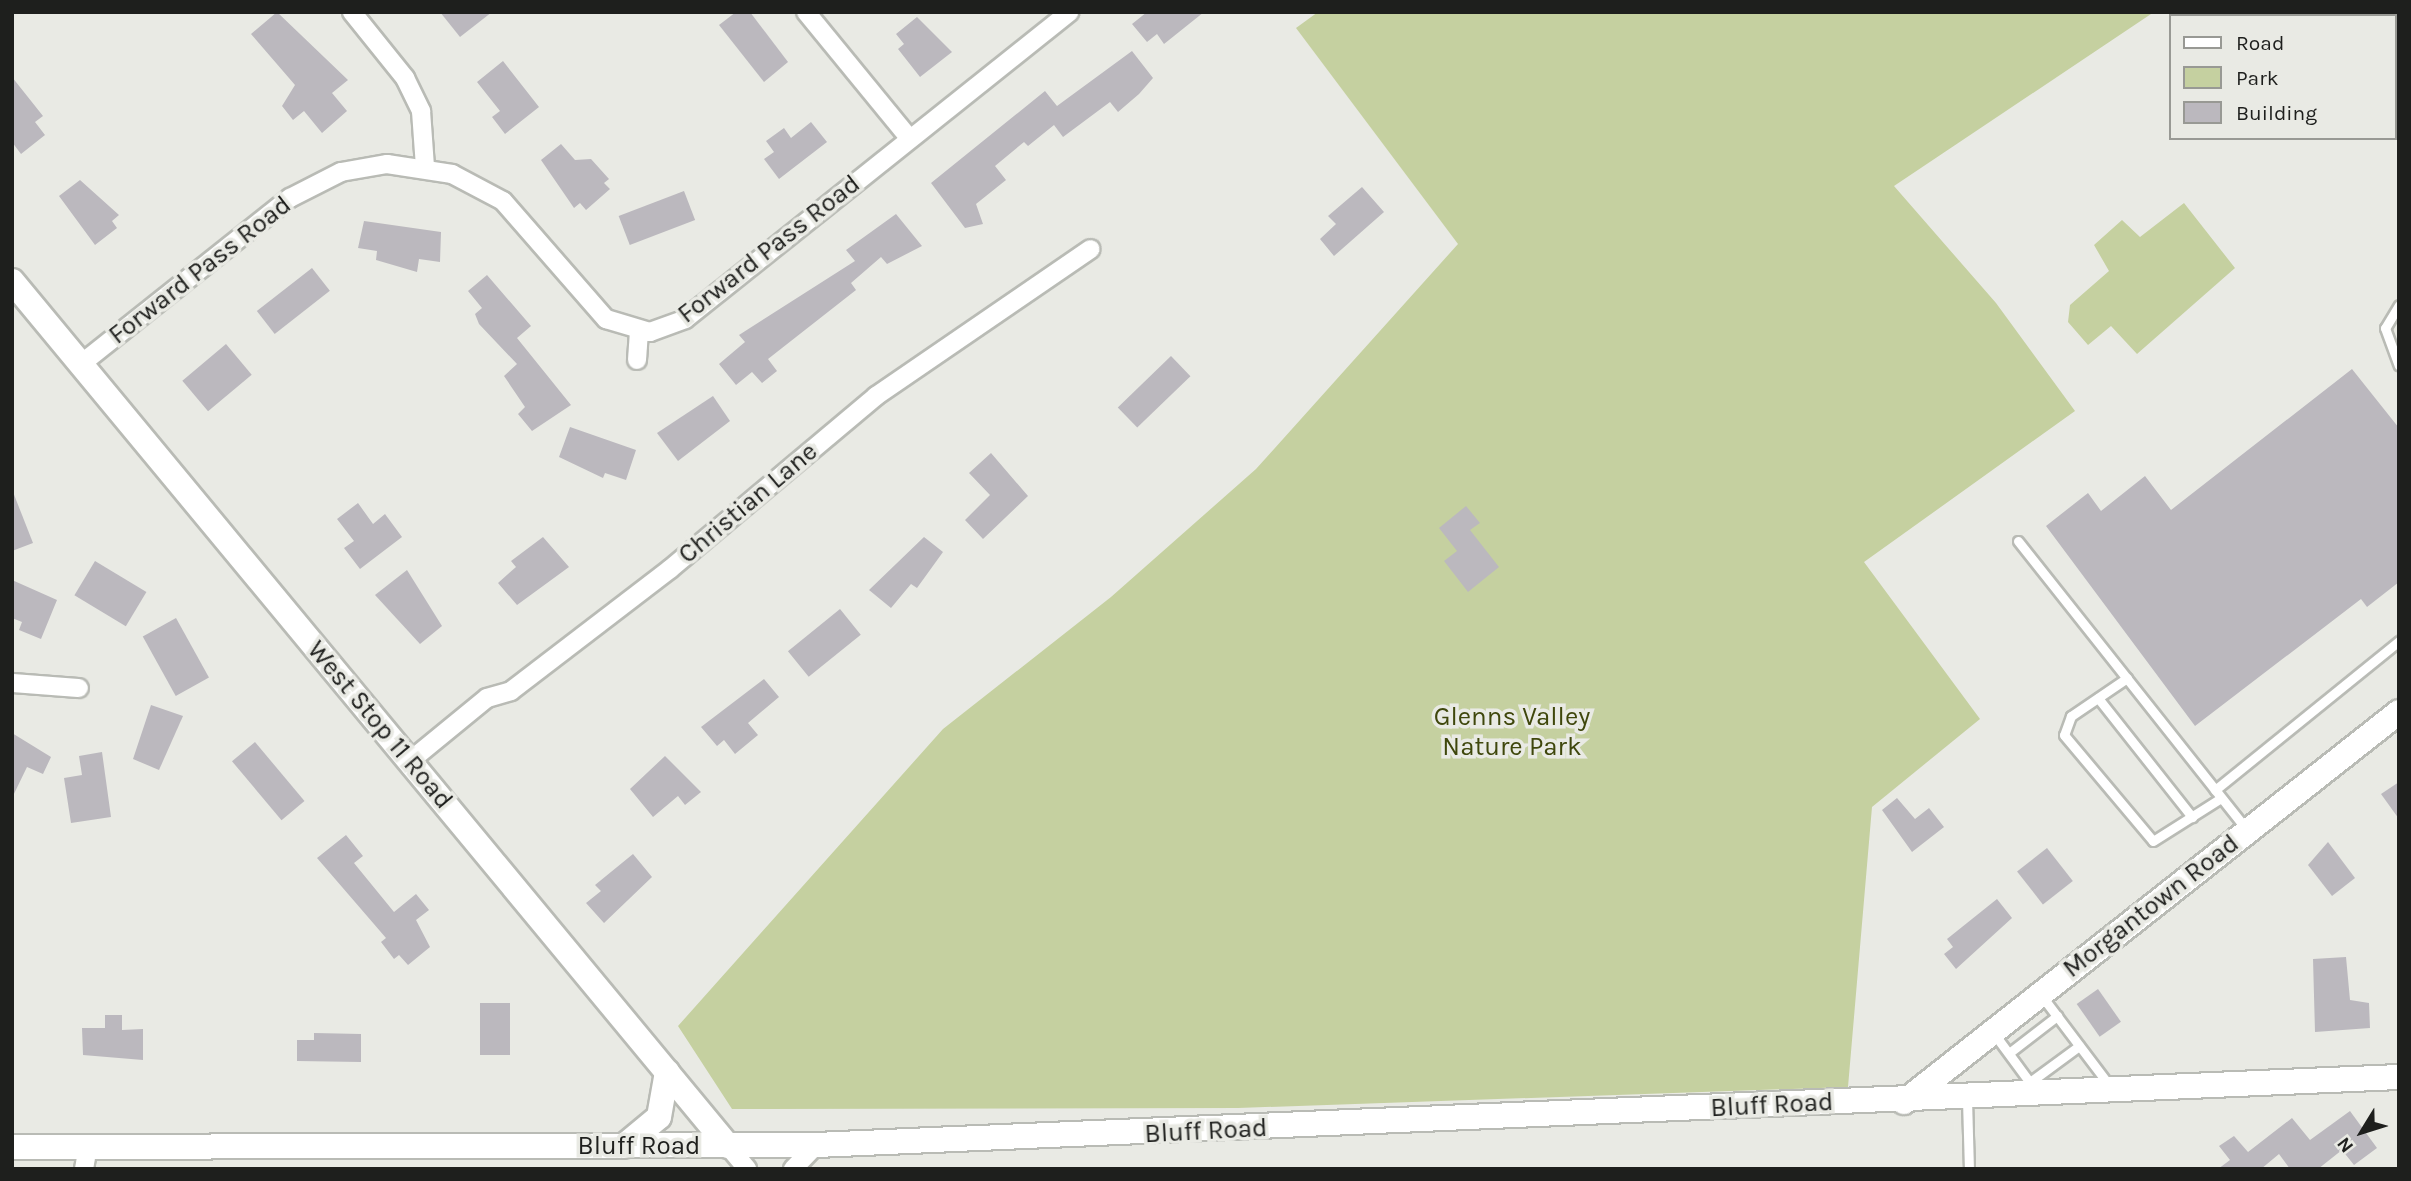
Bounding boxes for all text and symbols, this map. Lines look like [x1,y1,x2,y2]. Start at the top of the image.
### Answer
legend [2170,14,2397,140]
text: Road [2236,31,2284,55]
text: Park [2236,66,2279,90]
text: Building [2236,101,2317,125]
street label: Forward Pass Road [672,168,866,330]
street label: Forward Pass Road [103,189,297,351]
street label: Christian Lane [672,436,824,570]
street label: West Stop 11 Road [301,635,459,815]
park label: Glenns Valley Nature Park [1434,701,1590,762]
street label: Morgantown Road [2057,828,2245,984]
street label: Bluff Road [1710,1086,1834,1124]
north arrow [2327,1097,2397,1167]
street label: Bluff Road [1144,1112,1268,1150]
street label: Bluff Road [577,1130,701,1162]
text: N [2333,1133,2358,1157]

